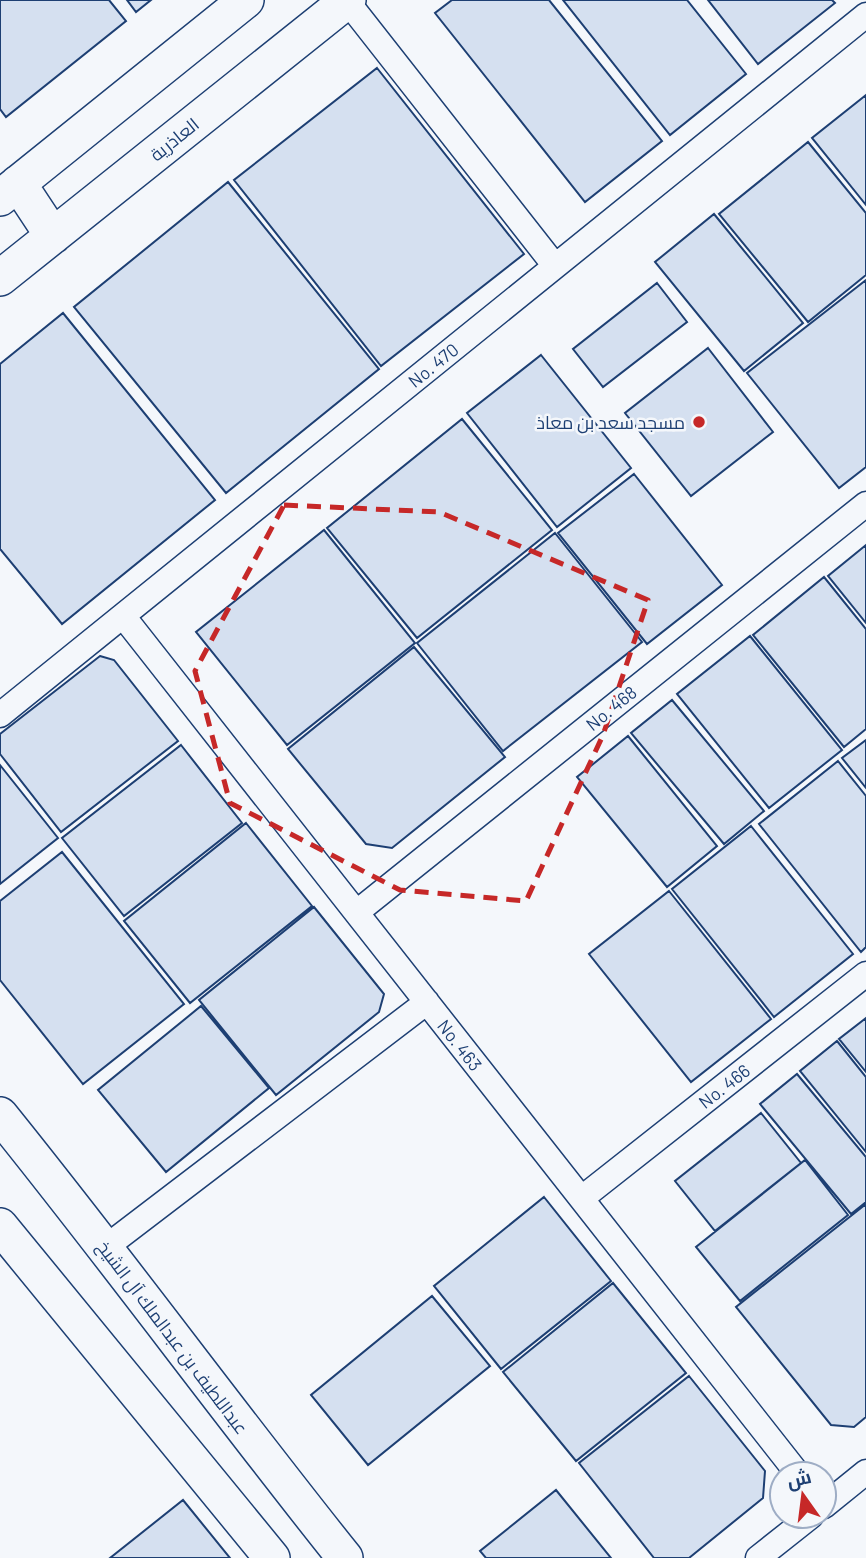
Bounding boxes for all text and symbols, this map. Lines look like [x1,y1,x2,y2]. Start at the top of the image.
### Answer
street label: العاذرية [145,113,204,166]
street label: No. 470 [403,338,463,392]
place label: مسجد سعد بن معاذ [536,411,685,434]
marker: مسجد سعد بن معاذ [691,414,707,430]
street label: No. 468 [581,681,641,735]
street label: No. 463 [433,1015,487,1075]
street label: No. 466 [694,1059,754,1113]
street label: عبداللطيف بن عبدالملك آل الشيخ [91,1236,253,1439]
north arrow [768,1460,838,1530]
text: ش [784,1464,814,1493]

